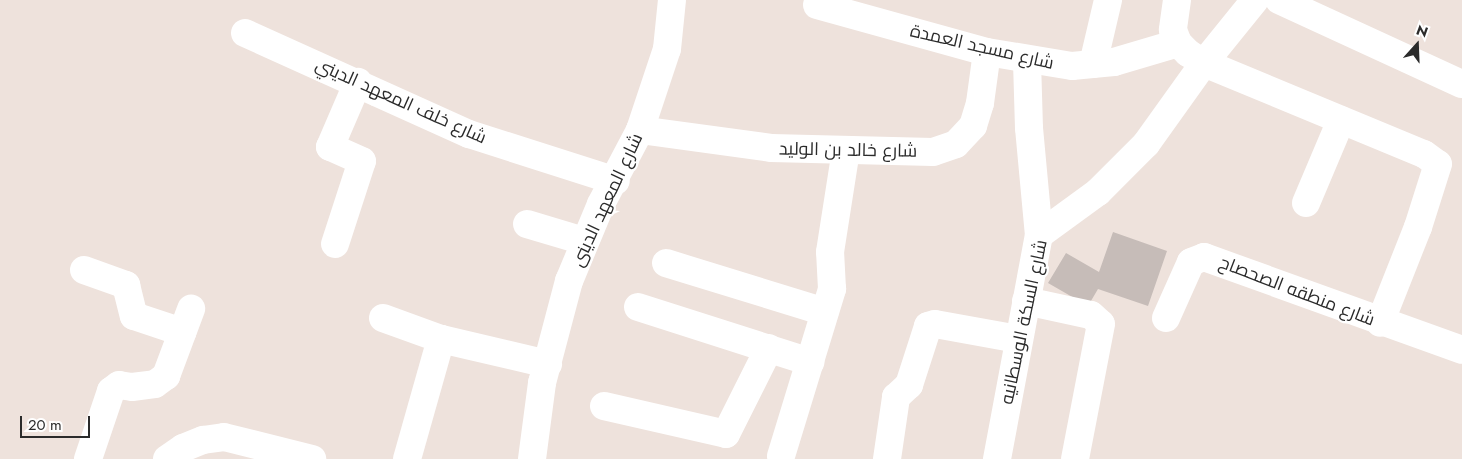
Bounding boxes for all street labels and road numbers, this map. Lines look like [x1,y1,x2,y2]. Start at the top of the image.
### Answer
street label: شارع مسجد العمدة [908,20,1056,74]
street label: شارع خلف المعهد الديني [312,54,490,148]
street label: شارع المعهد الدينى [567,130,647,270]
street label: شارع خالد بن الوليد [779,138,917,162]
street label: شارع السكة الوسطانيه [996,238,1052,406]
street label: شارع منطقه الصحصاح [1216,251,1378,331]

